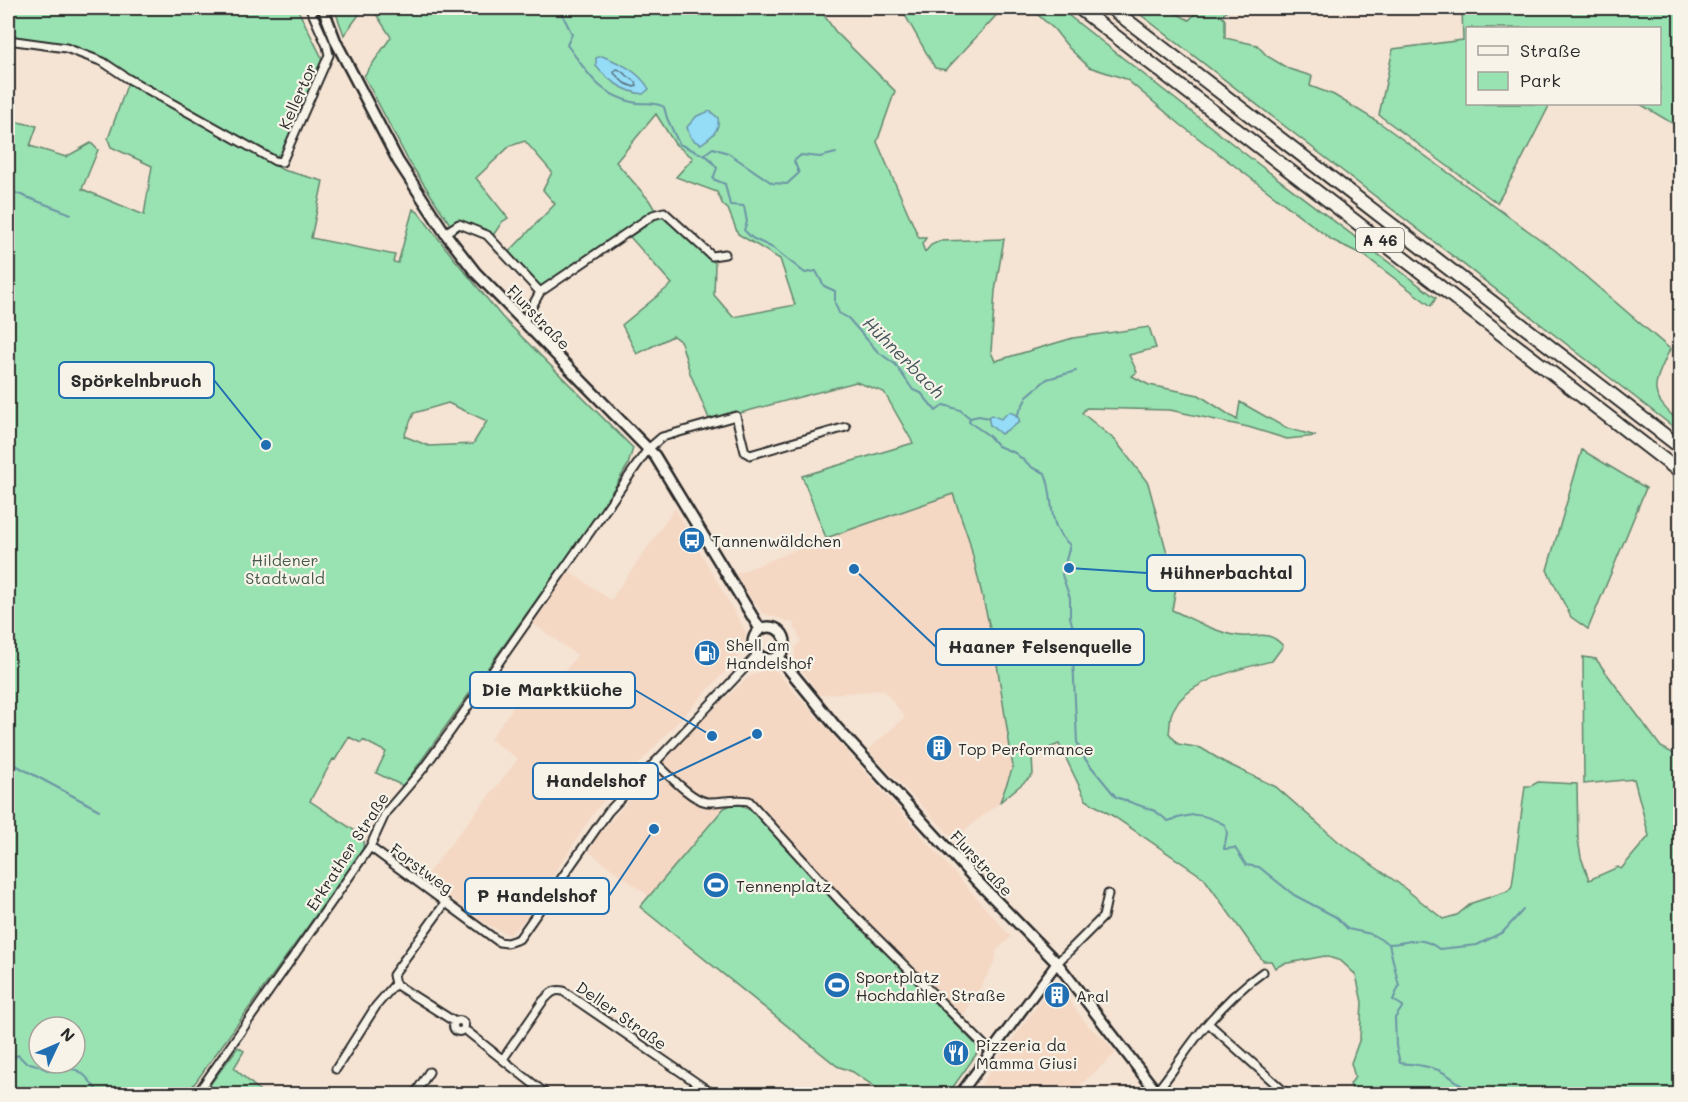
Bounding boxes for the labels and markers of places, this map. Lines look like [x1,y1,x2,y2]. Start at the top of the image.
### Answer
callout: Spörkelnbruch [59,362,214,398]
bus stop icon: Tannenwäldchen [677,525,707,555]
place label: Tannenwäldchen [712,530,841,551]
callout: Hühnerbachtal [1147,555,1305,591]
callout: Haaner Felsenquelle [936,629,1144,665]
place label: Shell am Handelshof [726,634,814,673]
fuel station icon: Shell am Handelshof [692,638,722,668]
callout: Die Marktküche [470,672,635,708]
building icon: Top Performance [924,733,954,763]
place label: Top Performance [958,738,1094,759]
callout: Handelshof [533,763,658,799]
sports icon: Tennenplatz [701,870,731,900]
place label: Tennenplatz [736,875,831,896]
callout: P Handelshof [465,878,609,914]
place label: Sportplatz Hochdahler Straße [856,966,1006,1005]
sports icon: Sportplatz Hochdahler Straße [822,970,852,1000]
building icon: Aral [1042,980,1072,1010]
place label: Aral [1076,985,1109,1006]
place label: Pizzeria da Mamma Giusi [976,1034,1078,1073]
restaurant icon: Pizzeria da Mamma Giusi [941,1038,971,1068]

